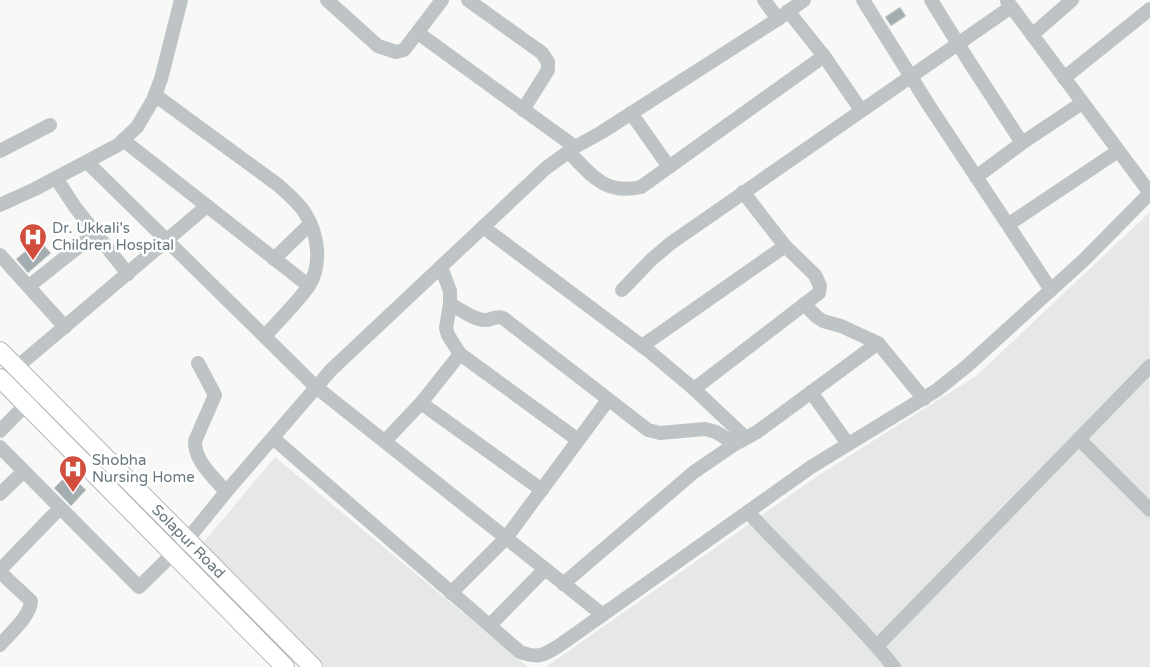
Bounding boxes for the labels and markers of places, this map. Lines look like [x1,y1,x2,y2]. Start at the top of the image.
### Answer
place label: Dr. Ukkali's Children Hospital [52,219,174,254]
hospital icon: Dr. Ukkali's Children Hospital [18,222,48,261]
place label: Shobha Nursing Home [92,451,195,486]
hospital icon: Shobha Nursing Home [58,454,88,493]

